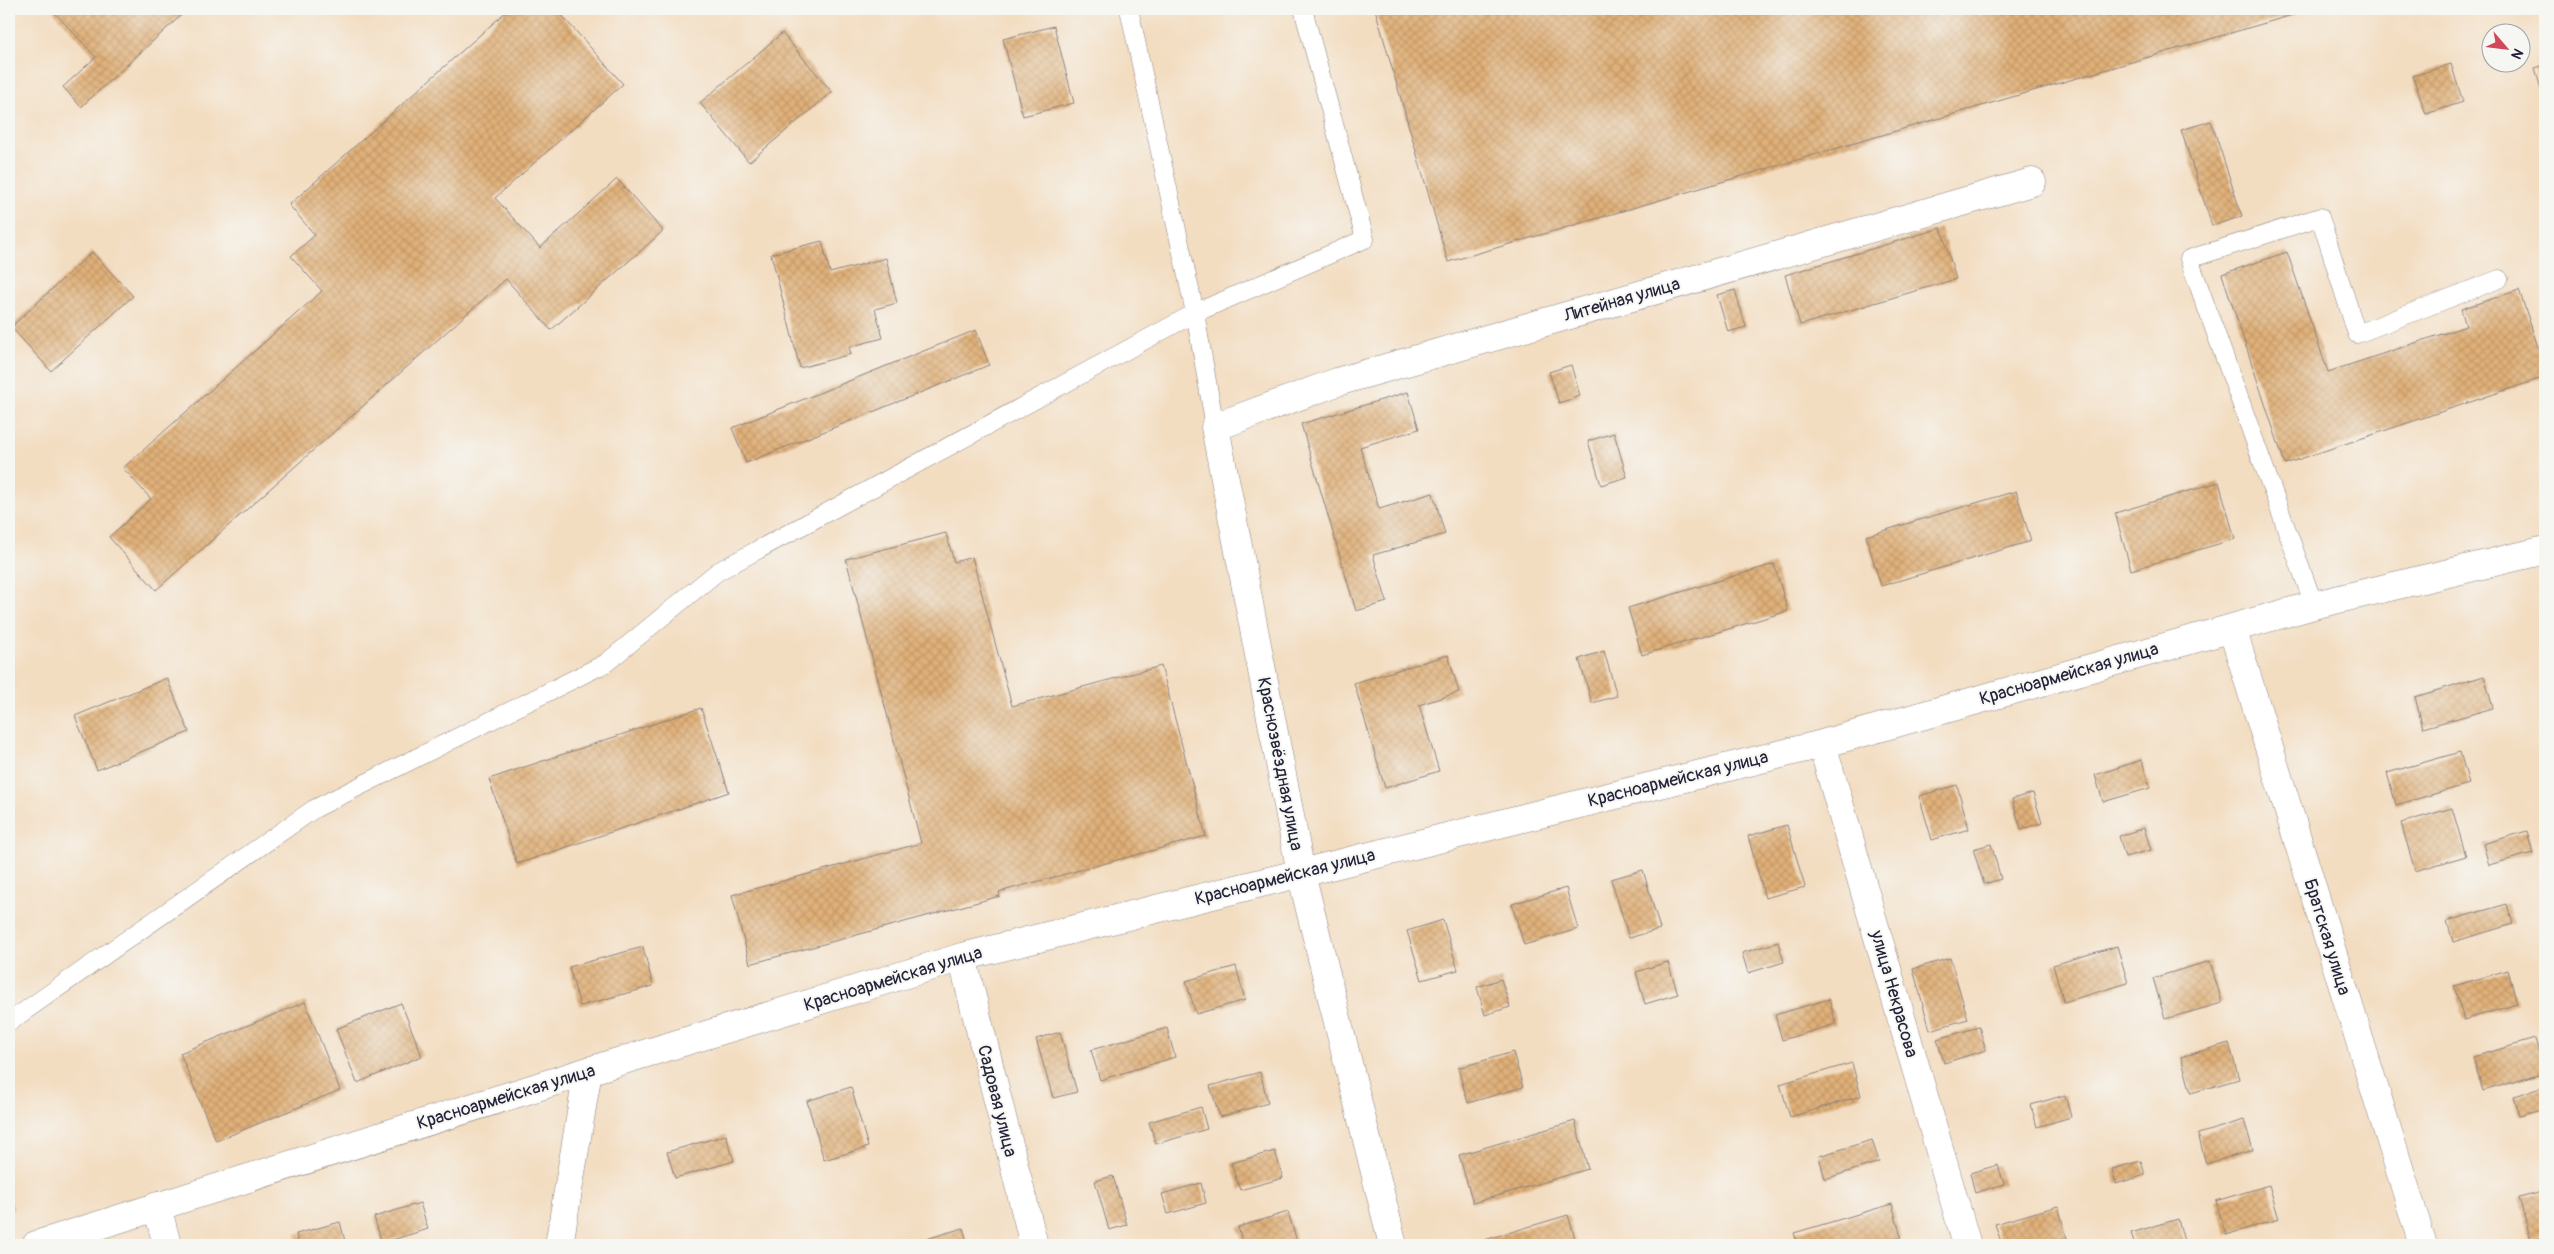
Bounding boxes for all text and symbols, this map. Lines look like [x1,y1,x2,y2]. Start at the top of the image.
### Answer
north arrow [2482,22,2532,72]
text: N [2507,46,2527,62]
street label: Литейная улица [1560,272,1683,328]
street label: Красноармейская улица [1977,637,2161,711]
street label: Краснозвёздная улица [1252,675,1308,853]
street label: Красноармейская улица [1585,745,1771,813]
street label: Красноармейская улица [1192,843,1378,911]
street label: Братская улица [2298,876,2356,998]
street label: улица Некрасова [1865,927,1923,1060]
street label: Красноармейская улица [801,941,985,1017]
street label: Садовая улица [972,1043,1022,1159]
street label: Красноармейская улица [414,1059,598,1135]

